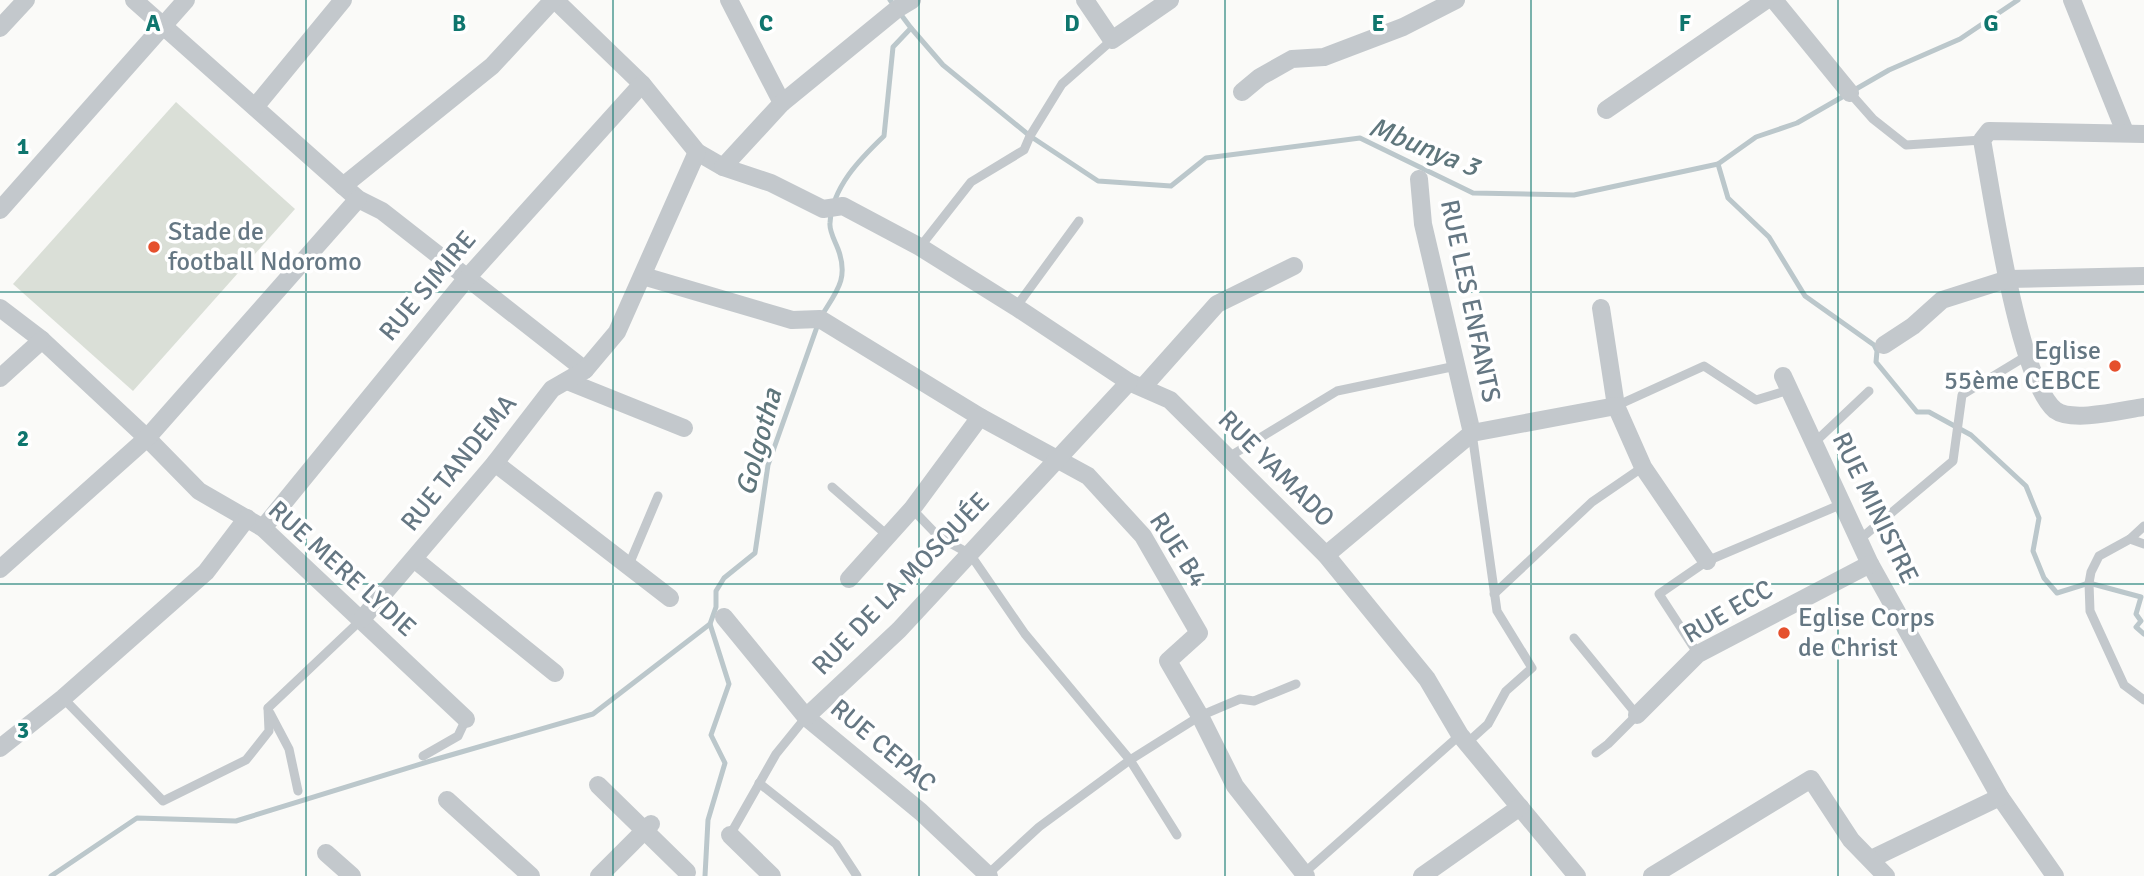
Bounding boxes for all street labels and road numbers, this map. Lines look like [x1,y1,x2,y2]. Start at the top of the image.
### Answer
street label: RUE LES ENFANTS [1433,197,1507,405]
street label: RUE SIMIRE [373,224,483,348]
street label: RUE TANDEMA [394,388,524,538]
street label: RUE YAMADO [1211,404,1341,534]
street label: RUE MINISTRE [1825,427,1925,589]
street label: RUE DE LA MOSQUÉE [806,486,996,682]
street label: RUE MERE LYDIE [261,494,423,644]
street label: RUE B4 [1142,507,1214,593]
street label: RUE ECC [1677,573,1779,651]
street label: RUE CEPAC [824,693,942,799]

